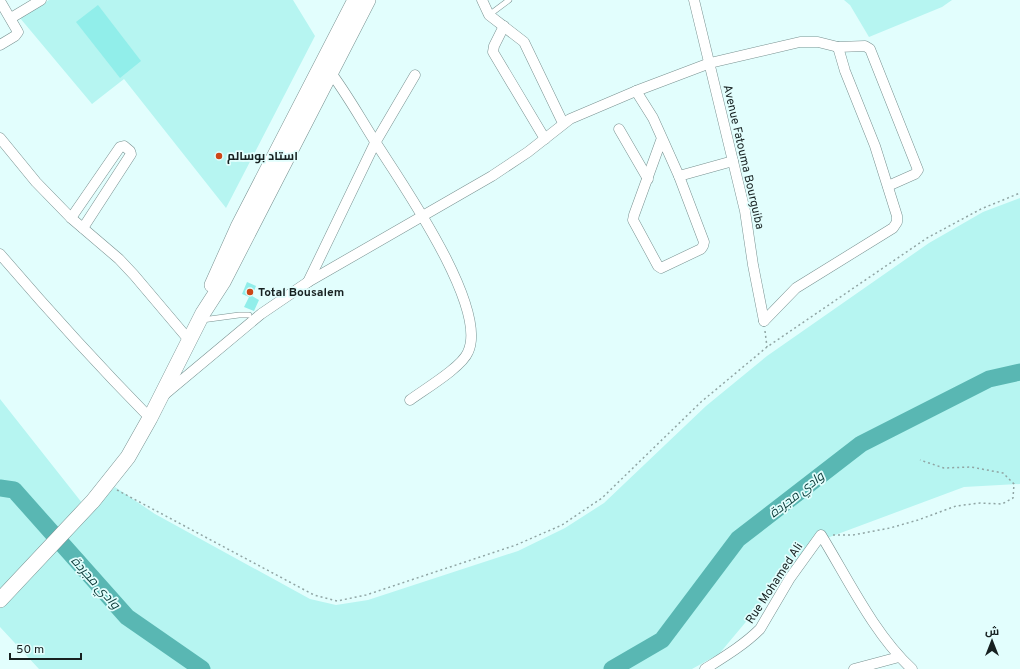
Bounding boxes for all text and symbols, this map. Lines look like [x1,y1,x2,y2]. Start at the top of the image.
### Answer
street label: Avenue Fatouma Bourguiba [719,83,767,231]
place label: استاد بوسالم [227,149,298,165]
marker: استاد بوسالم [214,151,224,161]
place label: Total Bousalem [258,285,344,301]
marker: Total Bousalem [245,287,255,297]
water label: وادي مجردة [767,469,829,523]
street label: Rue Mohamed Ali [743,540,807,627]
water label: وادي مجردة [66,554,123,614]
north arrow [972,621,1012,661]
text: ش [985,625,999,639]
scale bar [10,635,81,661]
text: 50 m [16,642,44,658]

